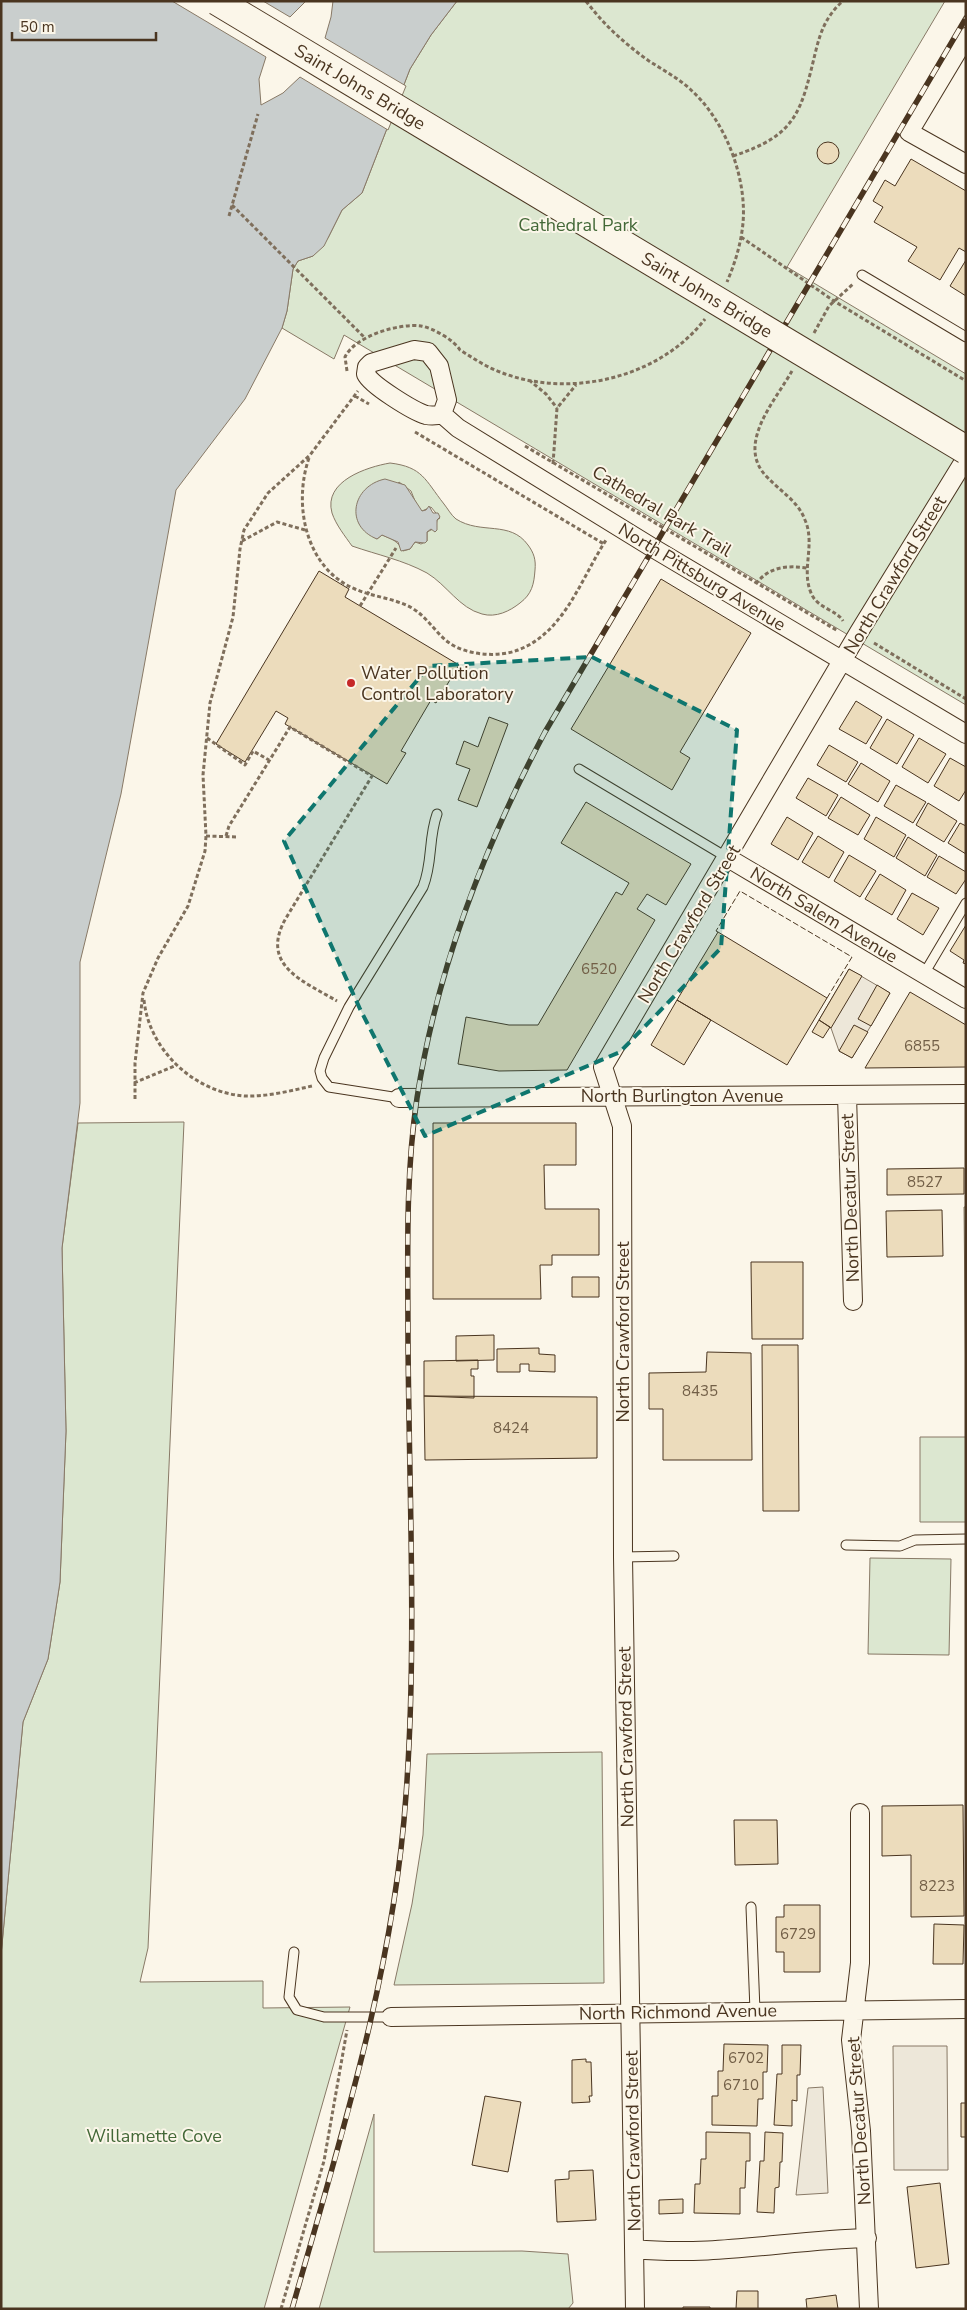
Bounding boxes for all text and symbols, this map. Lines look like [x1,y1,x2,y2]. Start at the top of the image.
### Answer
scale bar [12,10,156,42]
text: 50 m [20,17,55,37]
street label: Saint Johns Bridge [290,38,430,136]
park label: Cathedral Park [518,213,639,237]
street label: Saint Johns Bridge [637,246,777,344]
street label: Cathedral Park Trail [588,460,737,563]
street label: North Crawford Street [838,491,952,659]
street label: North Pittsburg Avenue [614,517,790,637]
place label: Water Pollution Control Laboratory [361,661,514,706]
marker: Water Pollution Control Laboratory [345,677,357,689]
street label: North Crawford Street [632,840,746,1008]
street label: North Salem Avenue [746,861,902,969]
house number: 6520 [581,959,617,979]
house number: 6855 [904,1036,940,1056]
street label: North Burlington Avenue [581,1084,783,1108]
street label: North Decatur Street [835,1113,865,1283]
house number: 8527 [907,1172,943,1192]
street label: North Crawford Street [611,1241,635,1422]
house number: 8435 [682,1381,718,1401]
house number: 8424 [493,1418,529,1438]
street label: North Crawford Street [612,1646,640,1828]
house number: 8223 [919,1876,955,1896]
house number: 6729 [780,1924,816,1944]
street label: North Richmond Avenue [579,1998,777,2026]
street label: North Decatur Street [841,2035,877,2206]
house number: 6702 [728,2048,764,2068]
street label: North Crawford Street [619,2050,647,2232]
house number: 6710 [723,2075,759,2095]
park label: Willamette Cove [86,2124,222,2148]

